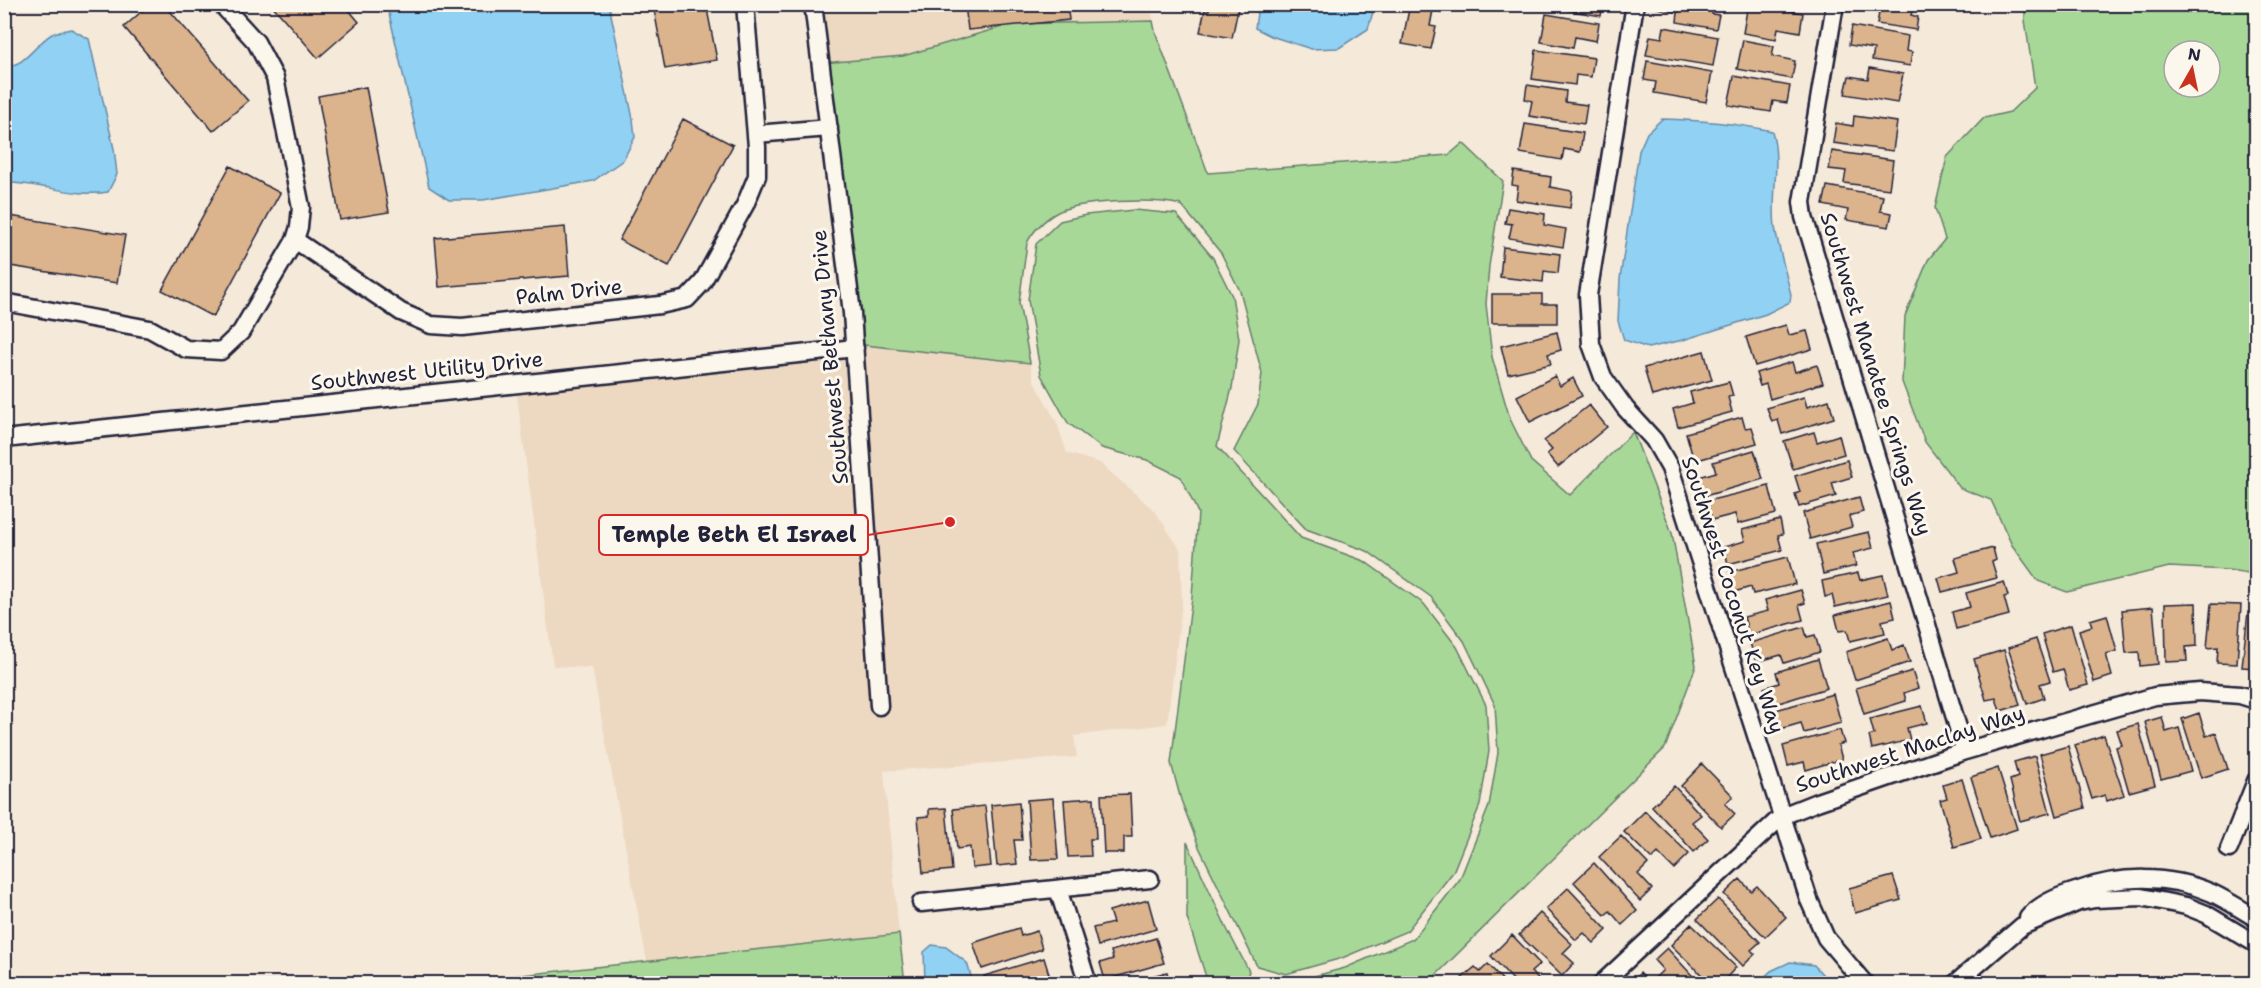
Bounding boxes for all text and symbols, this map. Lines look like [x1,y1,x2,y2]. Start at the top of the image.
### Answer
north arrow [2162,39,2222,99]
text: N [2186,43,2202,66]
street label: Southwest Manatee Springs Way [1813,209,1939,539]
street label: Southwest Bethany Drive [805,228,855,486]
street label: Palm Drive [514,272,624,312]
street label: Southwest Utility Drive [309,345,545,397]
street label: Southwest Coconut Key Way [1675,453,1791,737]
callout: Temple Beth El Israel [599,515,868,555]
text: Temple Beth El Israel [612,520,857,549]
street label: Southwest Maclay Way [1792,699,2028,799]

